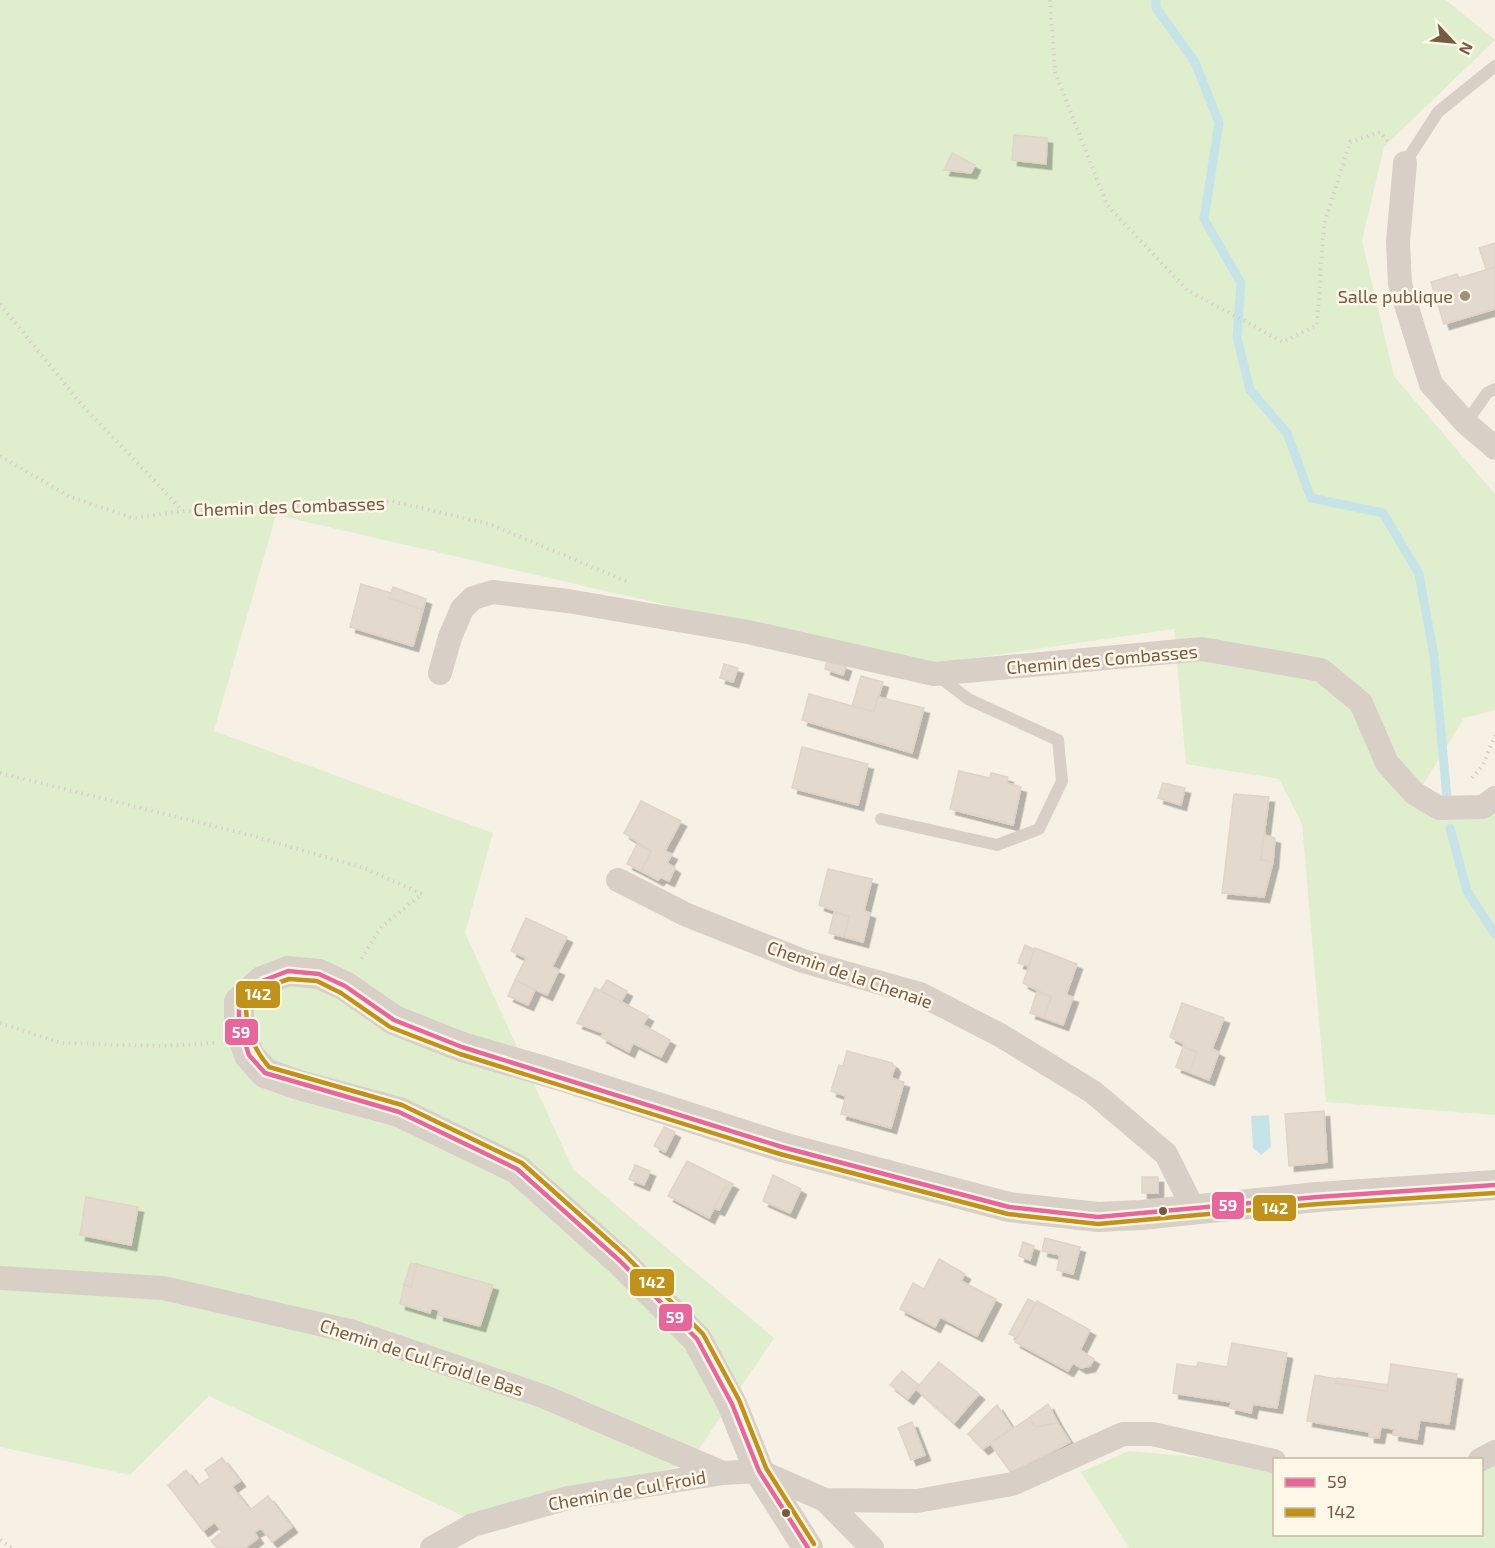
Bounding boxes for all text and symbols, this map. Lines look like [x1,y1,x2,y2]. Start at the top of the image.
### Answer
north arrow [1423,12,1483,72]
text: N [1456,39,1478,58]
place label: Salle publique [1338,285,1453,307]
marker: Salle publique [1458,289,1472,303]
street label: Chemin des Combasses [193,492,385,520]
street label: Chemin des Combasses [1006,640,1198,678]
street label: Chemin de la Chenaie [765,935,935,1013]
line badge: 142 [235,980,281,1009]
text: 142 [245,984,271,1003]
line badge: 59 [224,1018,259,1046]
text: 59 [232,1022,250,1041]
line badge: 59 [1211,1191,1245,1220]
line badge: 142 [1252,1194,1297,1222]
text: 59 [1219,1195,1237,1214]
text: 142 [1262,1198,1288,1217]
unlabelled marker [1157,1205,1169,1217]
line badge: 142 [629,1268,675,1297]
text: 142 [639,1272,665,1291]
line badge: 59 [658,1303,693,1332]
text: 59 [666,1307,684,1326]
street label: Chemin de Cul Froid le Bas [317,1314,527,1400]
legend [1273,1458,1483,1536]
street label: Chemin de Cul Froid [546,1465,708,1515]
text: 59 [1327,1470,1347,1492]
text: 142 [1327,1500,1355,1522]
unlabelled marker [780,1507,792,1519]

